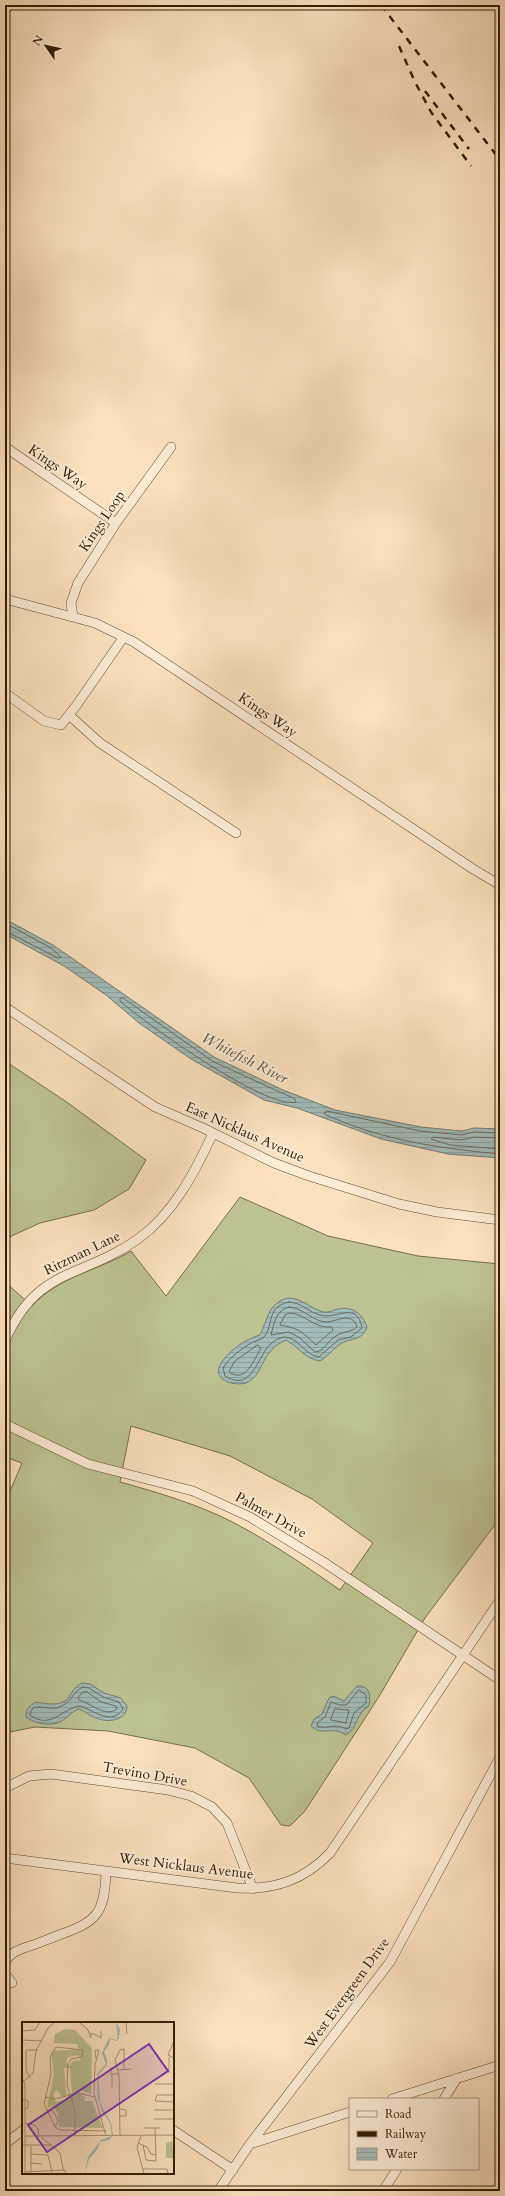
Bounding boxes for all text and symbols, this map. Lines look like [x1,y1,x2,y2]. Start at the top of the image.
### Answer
north arrow [26,26,66,66]
text: N [29,32,47,49]
street label: Kings Way [25,440,92,494]
street label: Kings Loop [75,487,129,555]
street label: Kings Way [235,688,302,742]
water label: Whitefish River [199,1028,292,1089]
street label: East Nicklaus Avenue [182,1097,308,1167]
street label: Ritzman Lane [41,1226,123,1280]
street label: Palmer Drive [232,1488,310,1542]
street label: Trevino Drive [101,1757,189,1791]
street label: West Nicklaus Avenue [117,1848,254,1884]
street label: West Evergreen Drive [300,1934,394,2053]
inset map [22,2022,174,2174]
legend [349,2098,479,2170]
text: Road [385,2106,412,2122]
text: Railway [385,2126,427,2142]
text: Water [384,2146,418,2162]

